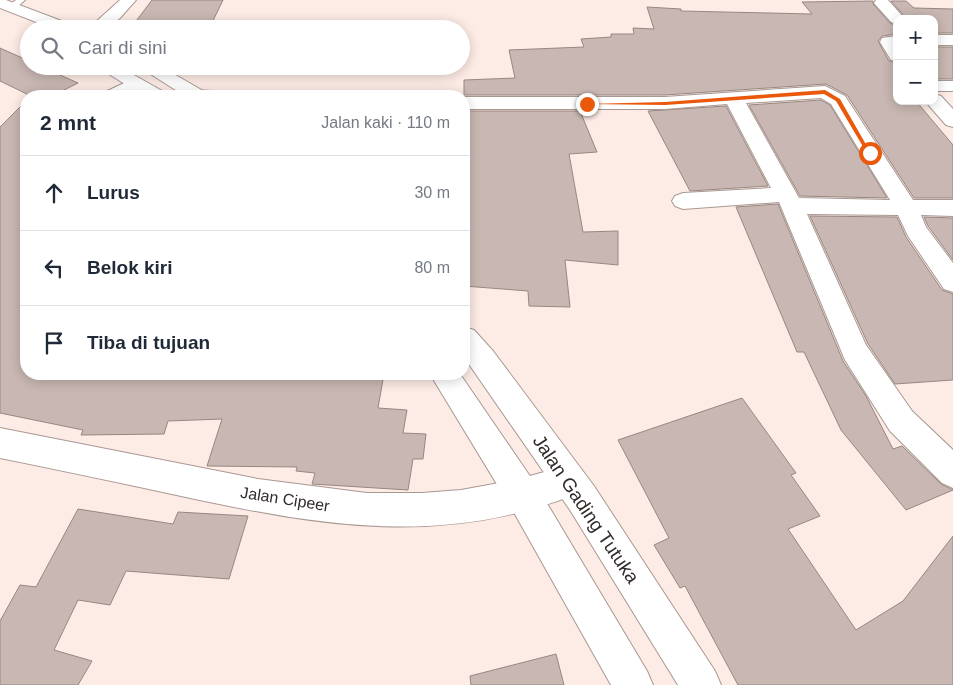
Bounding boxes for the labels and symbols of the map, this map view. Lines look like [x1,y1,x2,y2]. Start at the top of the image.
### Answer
route end [576,93,599,116]
route start [859,142,882,165]
street label: Jalan Gading Tutuka [529,431,644,587]
street label: Jalan Cipeer [239,484,331,515]

